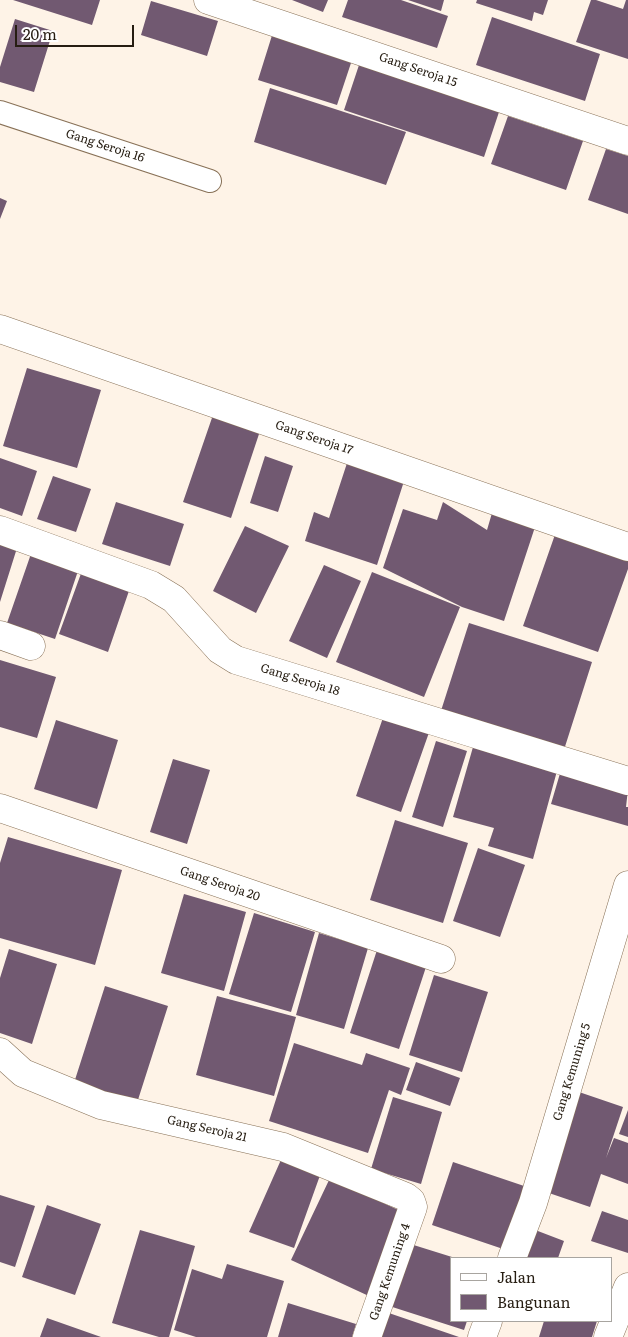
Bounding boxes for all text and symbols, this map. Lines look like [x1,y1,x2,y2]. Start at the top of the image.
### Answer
scale bar [18,15,136,47]
text: 20 m [23,22,57,45]
street label: Gang Seroja 15 [377,50,459,90]
street label: Gang Seroja 16 [64,126,146,166]
street label: Gang Seroja 17 [273,418,355,458]
street label: Gang Seroja 18 [259,661,341,699]
street label: Gang Seroja 20 [178,864,262,904]
street label: Gang Kemuning 5 [550,1021,594,1123]
street label: Gang Seroja 21 [166,1113,248,1145]
street label: Gang Kemuning 4 [367,1222,413,1322]
legend [450,1257,613,1322]
text: Jalan [497,1265,536,1288]
text: Bangunan [497,1290,570,1313]

